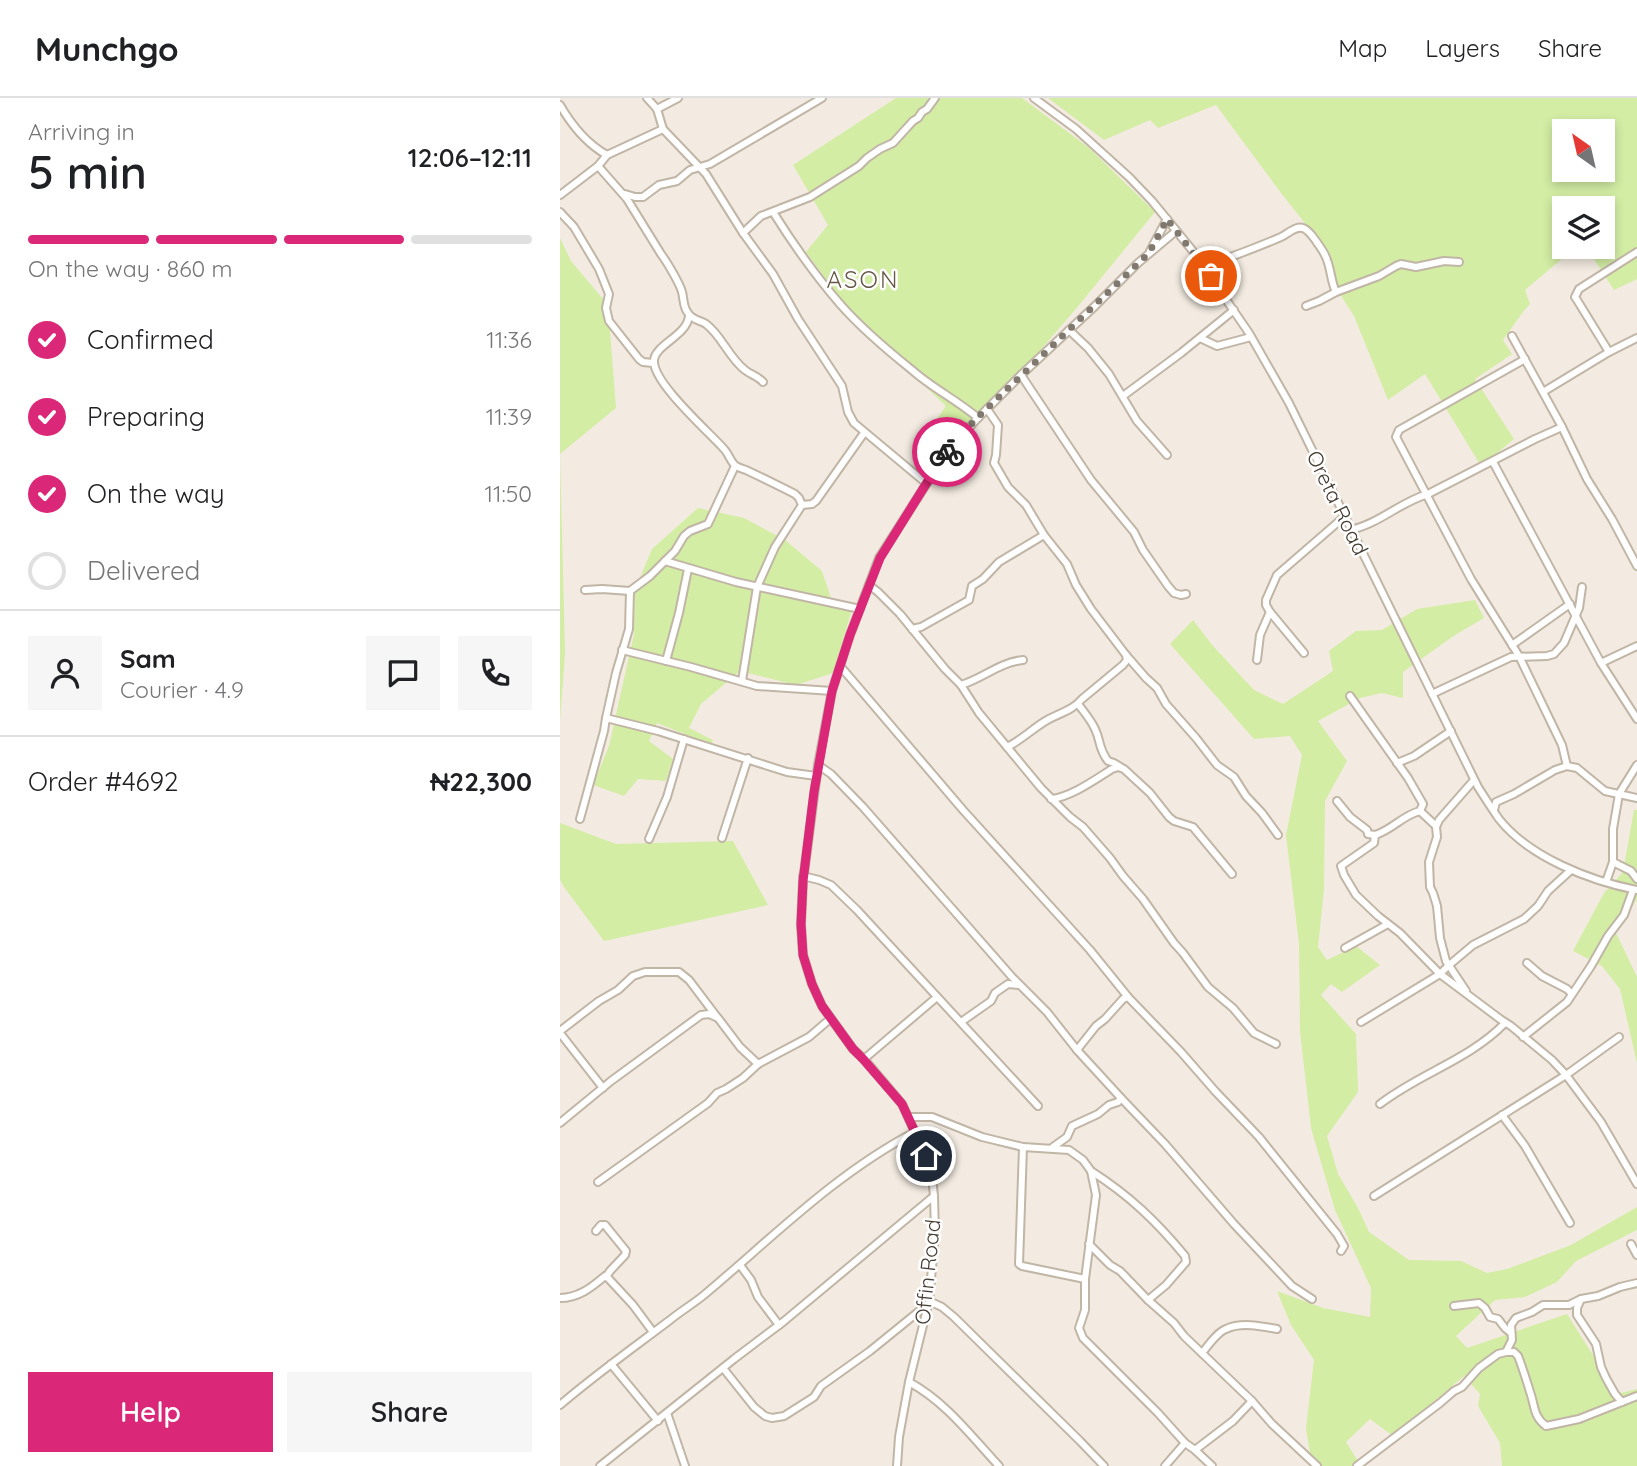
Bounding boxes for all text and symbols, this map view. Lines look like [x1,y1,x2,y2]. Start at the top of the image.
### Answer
text: Munchgo [35,28,179,69]
text: Map [1338,33,1387,63]
text: Layers [1425,33,1500,63]
text: Share [1538,33,1602,63]
text: Arriving in [28,117,135,146]
north arrow [1552,119,1615,182]
map controls [1552,119,1615,259]
text: 12:06–12:11 [408,141,532,174]
text: 5 min [28,143,147,201]
button: layers [1552,196,1615,259]
pin [1181,246,1241,306]
text: On the way · 860 m [28,254,233,283]
icon: bag [1192,257,1230,295]
district label: ASON [827,264,899,294]
icon: check [28,321,66,359]
text: Confirmed [87,323,214,356]
text: 11:36 [486,325,532,354]
icon: check [28,398,66,436]
text: Preparing [87,400,205,433]
text: 11:39 [486,402,532,431]
courier [912,417,982,487]
icon: bike [928,433,966,471]
street label: Oreta Road [1301,446,1374,559]
icon: check [28,475,66,513]
text: On the way [87,477,225,510]
text: 11:50 [484,479,532,508]
text: Delivered [87,554,200,587]
button: person [28,636,102,710]
button: chat [366,636,440,710]
button: phone [458,636,532,710]
text: Sam [120,642,176,675]
text: Courier · 4.9 [120,675,244,704]
text: Order #4692 [28,765,179,798]
text: ₦22,300 [430,765,532,798]
pin [896,1126,956,1186]
icon: home [907,1137,945,1175]
street label: Offin Road [909,1218,945,1326]
button: Help [28,1372,273,1452]
button: Share [287,1372,532,1452]

